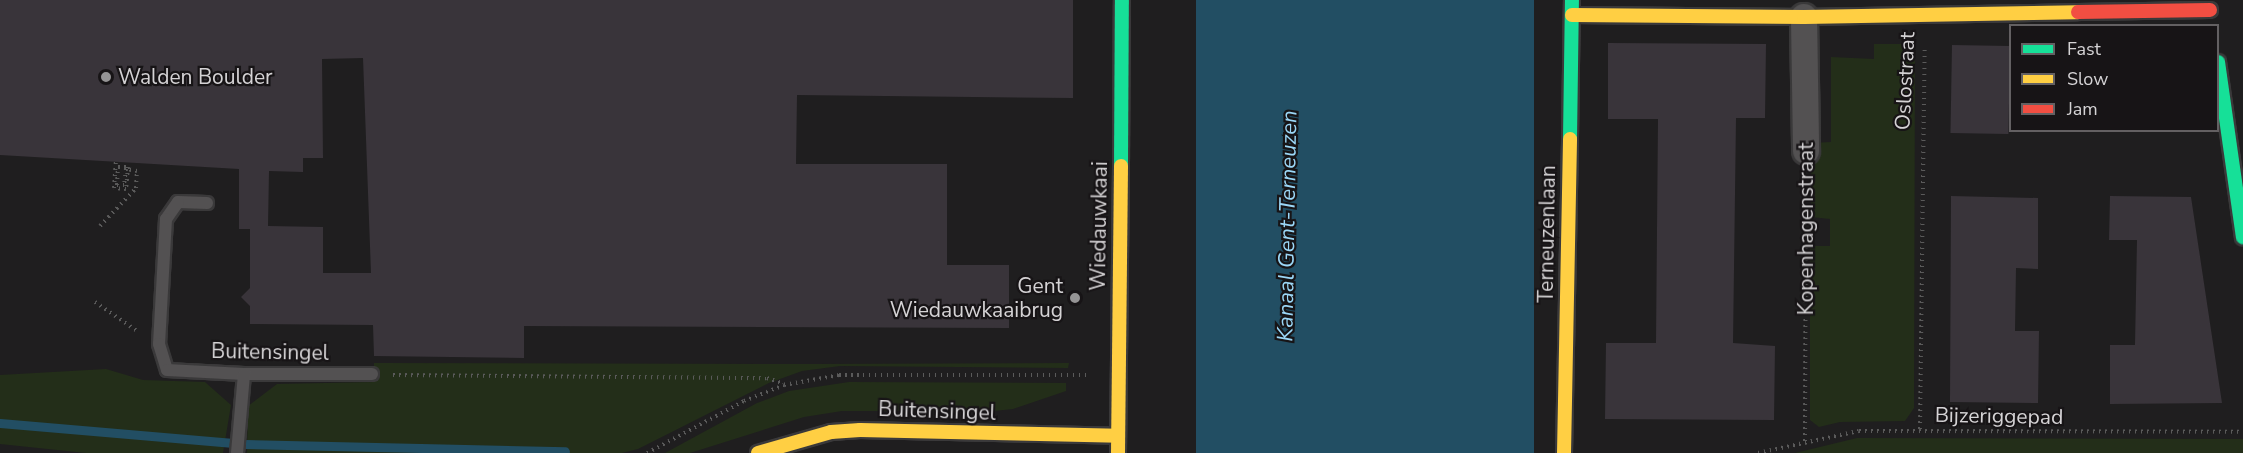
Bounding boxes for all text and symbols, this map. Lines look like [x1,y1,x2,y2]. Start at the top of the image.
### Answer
legend [2009,24,2219,132]
street label: Oslostraat [1890,31,1920,131]
text: Fast [2067,37,2101,61]
place label: Walden Boulder [118,64,273,90]
text: Slow [2067,67,2108,91]
marker: Walden Boulder [99,70,113,84]
text: Jam [2067,97,2098,121]
water label: Kanaal Gent-Terneuzen [1273,110,1303,342]
street label: Kopenhagenstraat [1793,143,1819,315]
street label: Wiedauwkaai [1085,161,1113,291]
street label: Terneuzenlaan [1533,165,1561,303]
place label: Gent Wiedauwkaaibrug [890,273,1063,323]
marker: Gent Wiedauwkaaibrug [1068,291,1082,305]
street label: Buitensingel [211,338,329,366]
street label: Buitensingel [878,396,996,426]
street label: Bijzeriggepad [1935,402,2063,430]

